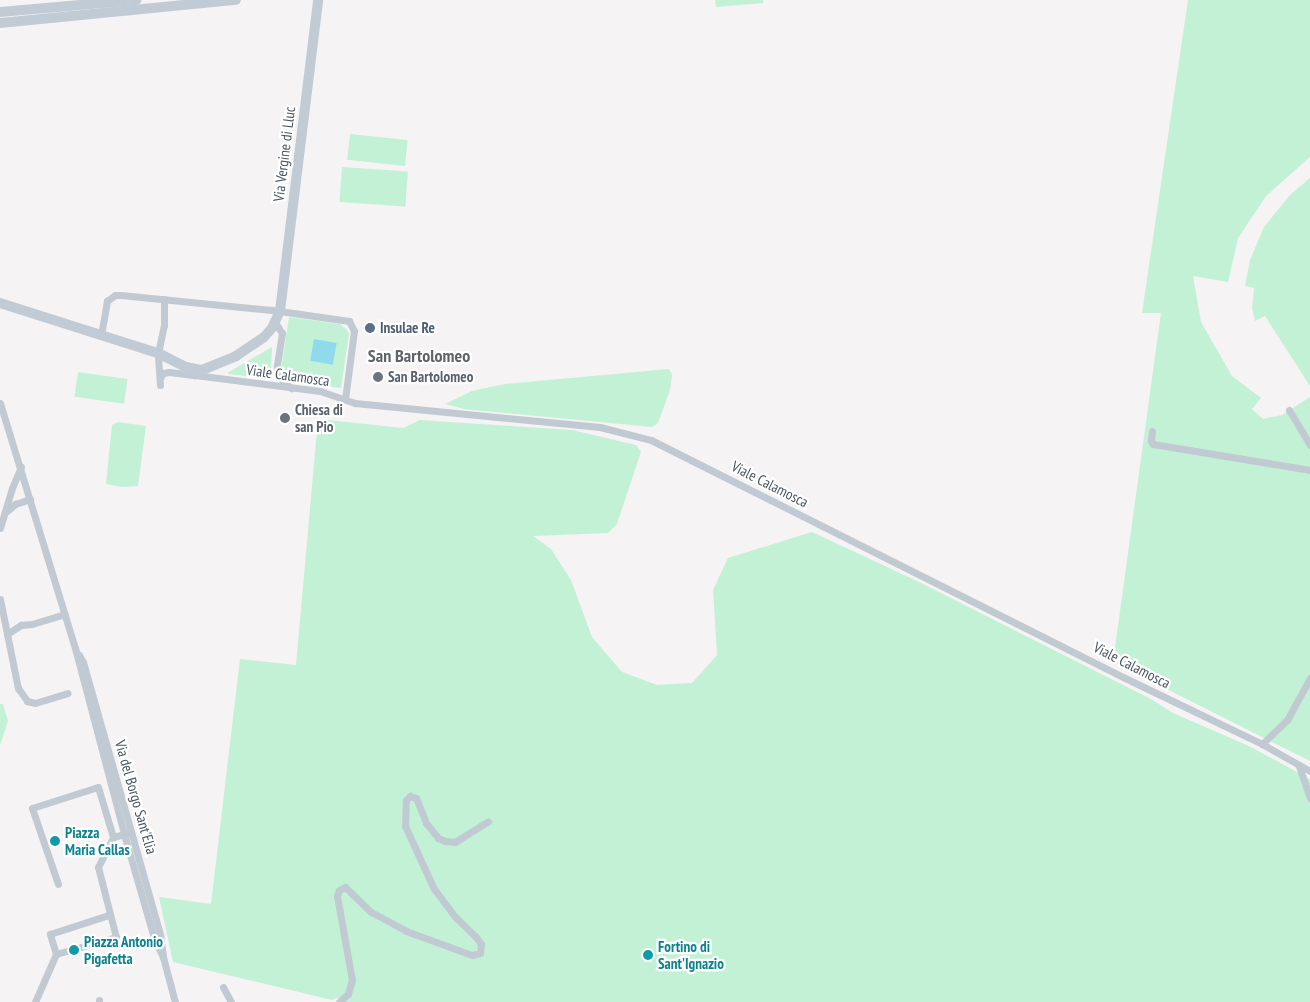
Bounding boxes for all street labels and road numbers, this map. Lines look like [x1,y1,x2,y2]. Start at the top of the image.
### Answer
street label: Via Vergine di Lluc [269,105,299,203]
street label: Viale Calamosca [245,360,331,390]
street label: Viale Calamosca [729,457,811,511]
street label: Viale Calamosca [1091,638,1173,692]
street label: Via del Borgo Sant'Elia [111,738,161,856]

